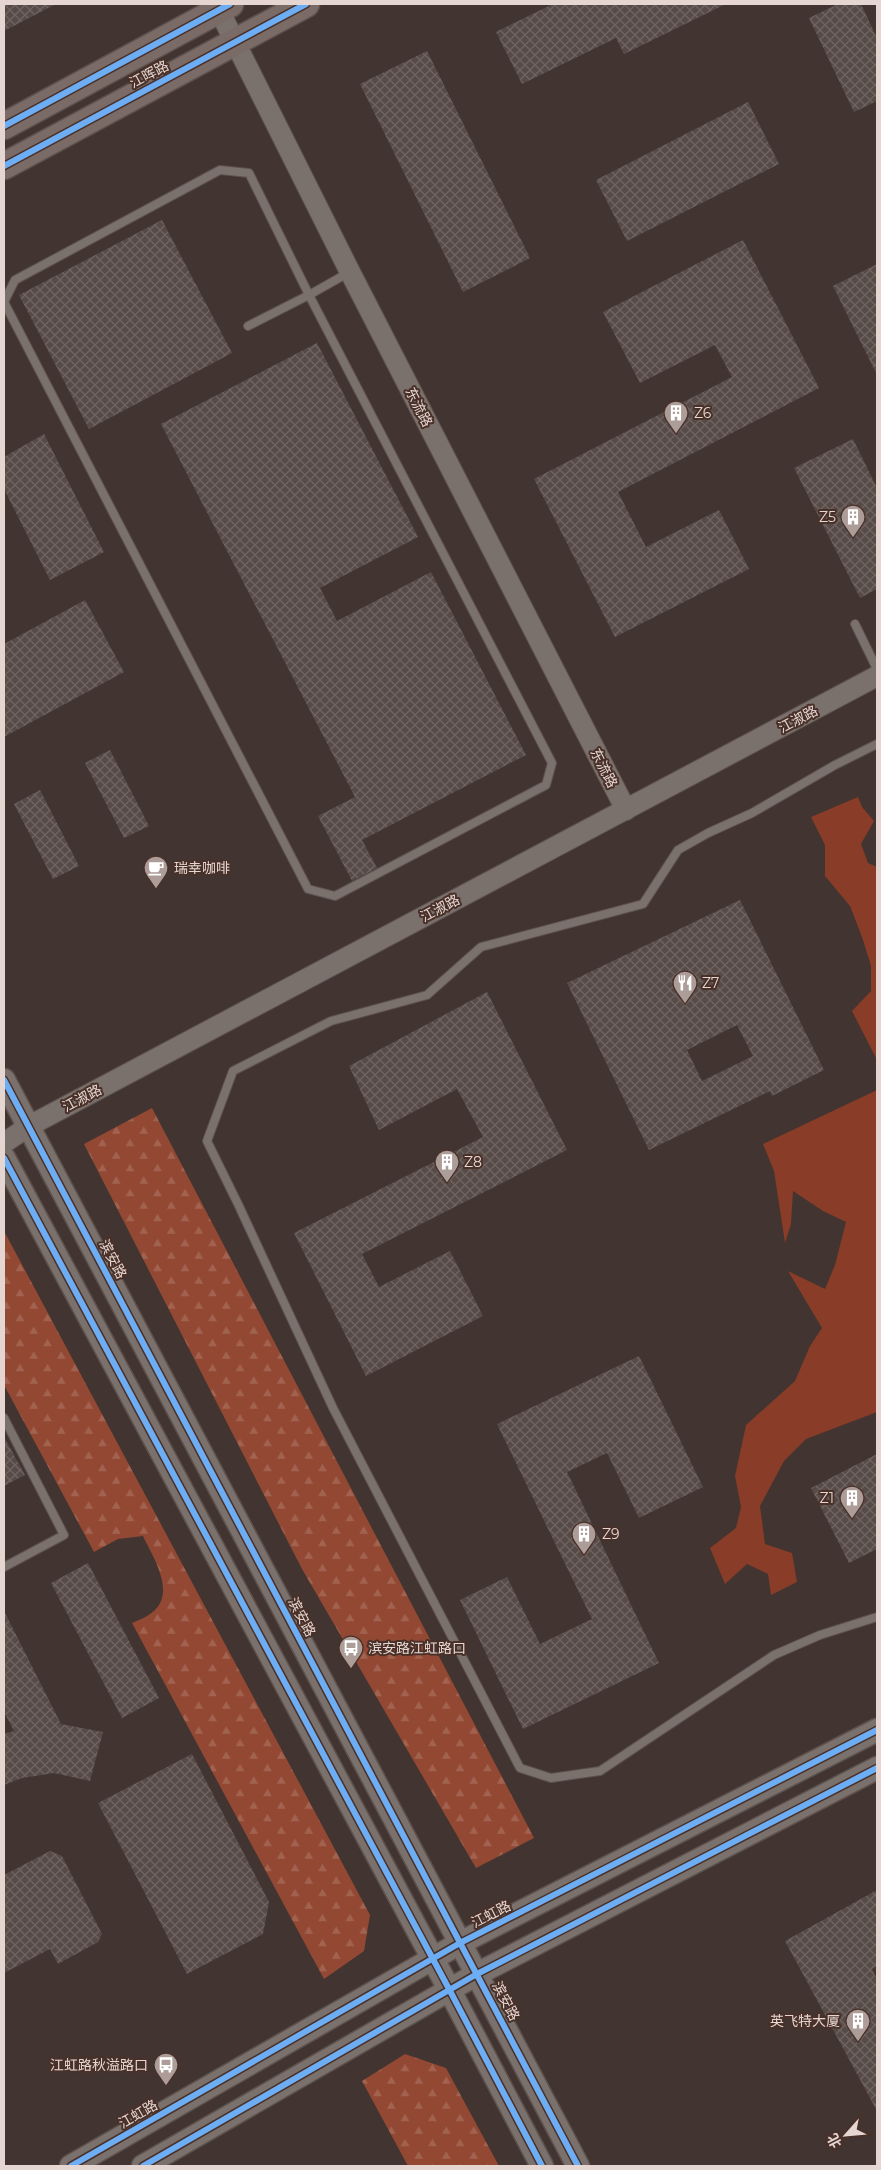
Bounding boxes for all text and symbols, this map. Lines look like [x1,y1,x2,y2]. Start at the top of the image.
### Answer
street label: 江晖路 [126,56,172,92]
street label: 东流路 [401,384,437,430]
building icon: Z6 [663,400,689,434]
place label: Z6 [694,404,712,422]
building icon: Z5 [840,504,866,538]
place label: Z5 [819,508,836,526]
street label: 江淑路 [775,701,821,737]
street label: 东流路 [586,745,622,791]
cafe icon: 瑞幸咖啡 [143,855,169,889]
place label: 瑞幸咖啡 [174,859,230,877]
street label: 江淑路 [417,890,463,926]
restaurant icon: Z7 [672,970,698,1004]
place label: Z7 [702,974,719,992]
street label: 江淑路 [59,1080,105,1116]
building icon: Z8 [434,1149,460,1183]
place label: Z8 [464,1153,482,1171]
street label: 滨安路 [95,1236,131,1282]
building icon: Z1 [839,1485,865,1519]
place label: Z1 [820,1489,834,1507]
building icon: Z9 [571,1521,597,1555]
place label: Z9 [602,1525,620,1543]
street label: 滨安路 [284,1594,320,1640]
bus stop icon: 滨安路江虹路口 [338,1635,364,1669]
place label: 滨安路江虹路口 [368,1639,466,1657]
street label: 江虹路 [468,1896,514,1932]
street label: 滨安路 [488,1978,524,2024]
building icon: 英飞特大厦 [845,2008,871,2042]
place label: 英飞特大厦 [770,2012,840,2030]
bus stop icon: 江虹路秋溢路口 [153,2052,179,2086]
place label: 江虹路秋溢路口 [50,2056,148,2074]
street label: 江虹路 [115,2096,161,2132]
north arrow [821,2110,871,2160]
text: 北 [823,2131,846,2151]

